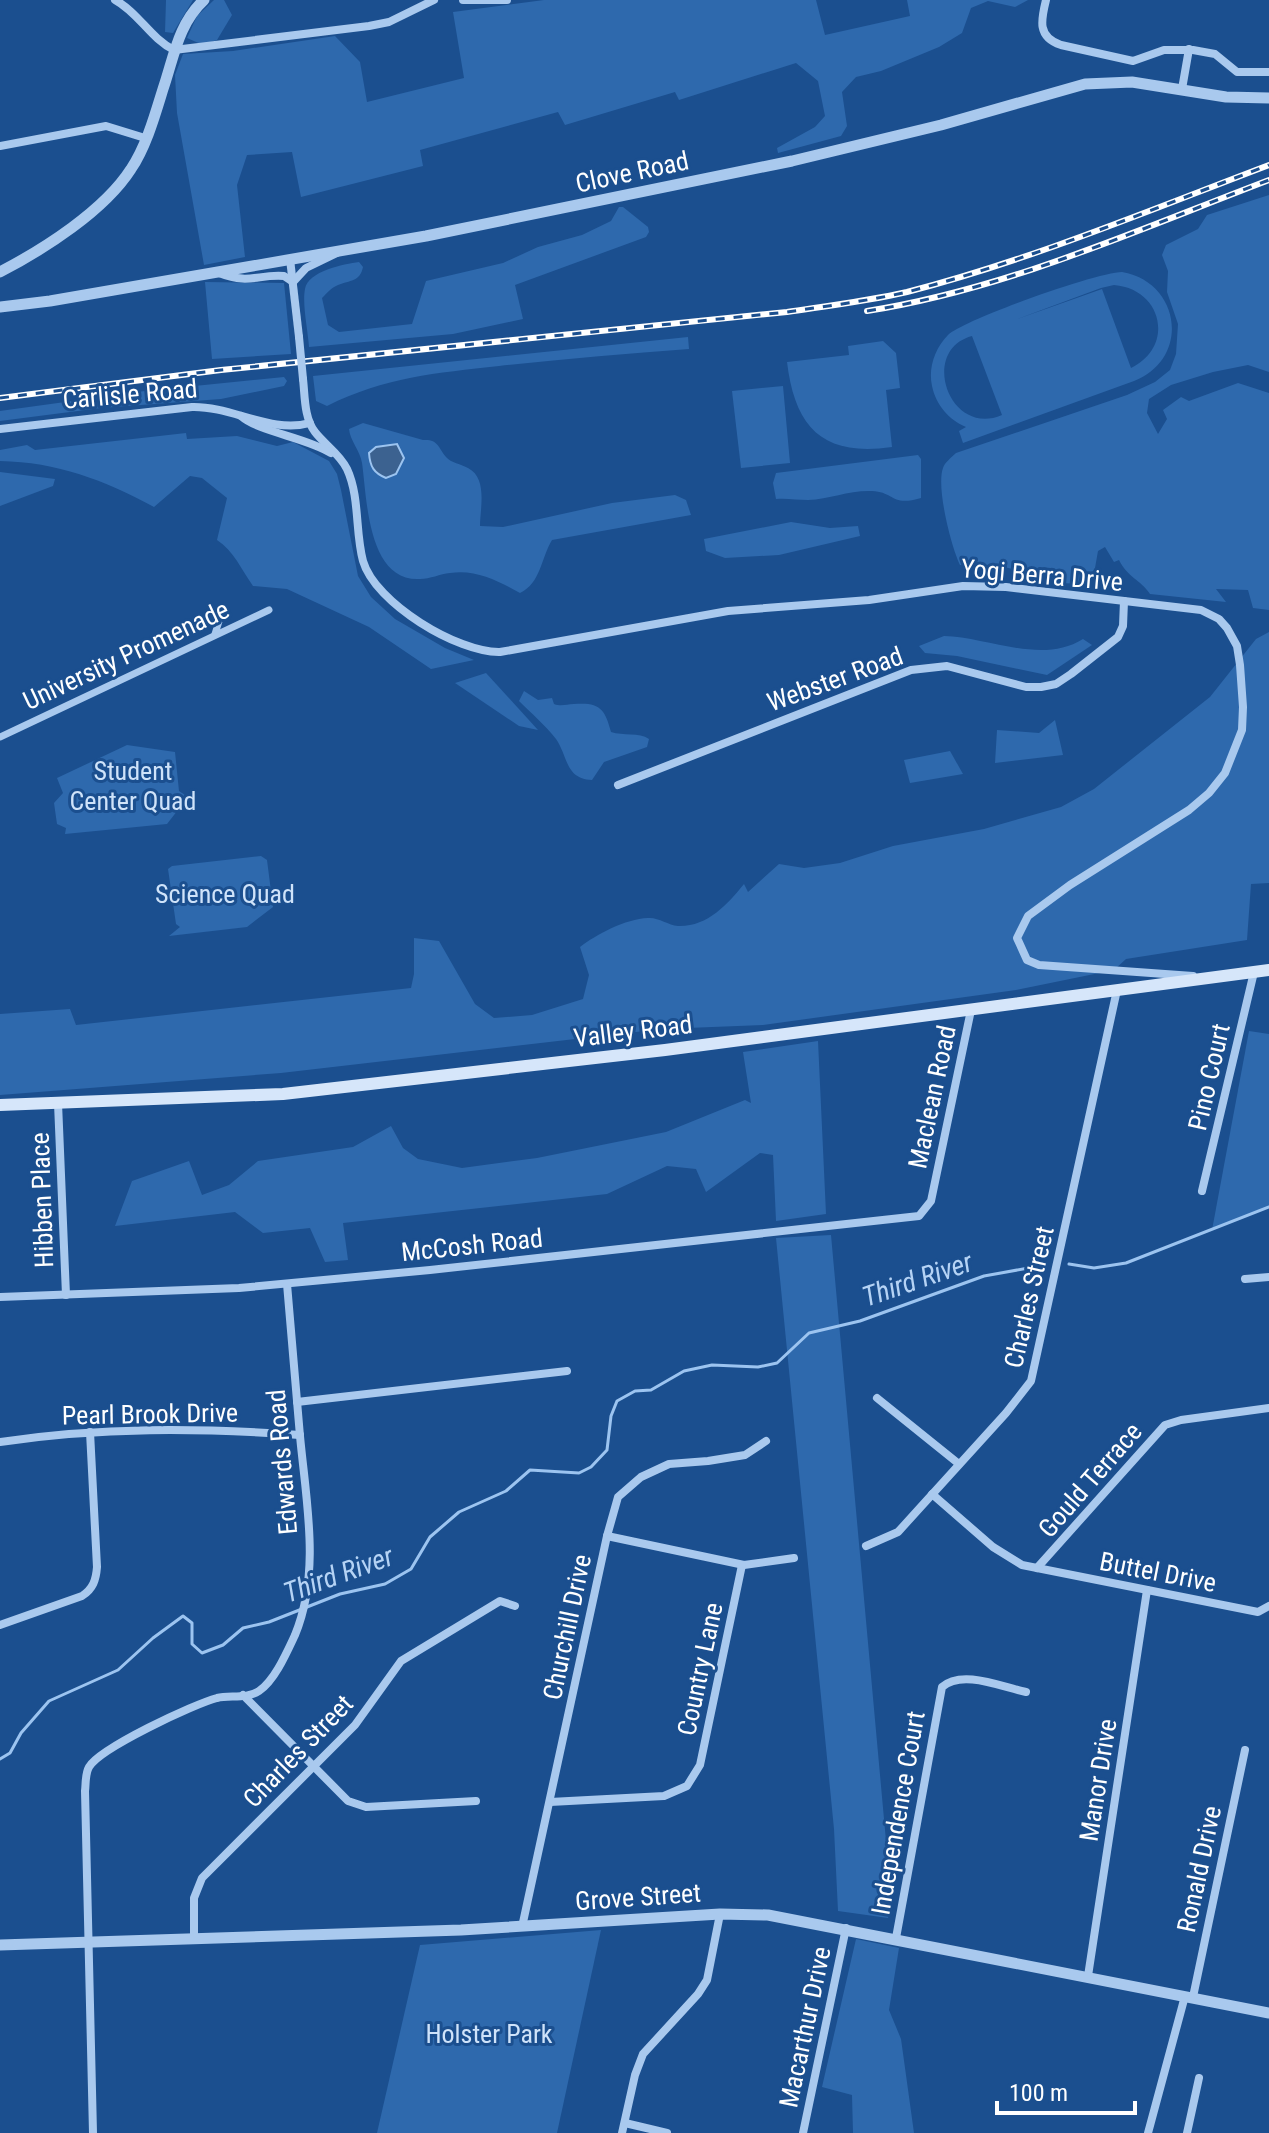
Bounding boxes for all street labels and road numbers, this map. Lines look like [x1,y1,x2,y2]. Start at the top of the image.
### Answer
street label: Clove Road [573,145,691,199]
street label: Carlisle Road [61,373,199,415]
street label: Yogi Berra Drive [960,553,1124,597]
street label: University Promenade [18,594,234,716]
street label: Webster Road [763,641,907,717]
street label: Valley Road [572,1009,694,1053]
street label: Pino Court [1182,1021,1236,1133]
street label: Maclean Road [902,1023,962,1171]
street label: Hibben Place [25,1132,59,1268]
street label: McCosh Road [400,1223,544,1267]
street label: Charles Street [998,1223,1060,1371]
street label: Edwards Road [261,1388,303,1536]
street label: Pearl Brook Drive [62,1397,238,1431]
street label: Gould Terrace [1032,1417,1148,1543]
street label: Buttel Drive [1097,1546,1219,1598]
street label: Churchill Drive [537,1552,597,1702]
street label: Country Lane [671,1600,729,1738]
street label: Charles Street [237,1689,359,1813]
street label: Independence Court [865,1709,931,1917]
street label: Manor Drive [1074,1717,1122,1843]
street label: Ronald Drive [1171,1803,1227,1935]
street label: Grove Street [574,1878,702,1916]
street label: Macarthur Drive [773,1944,837,2110]

